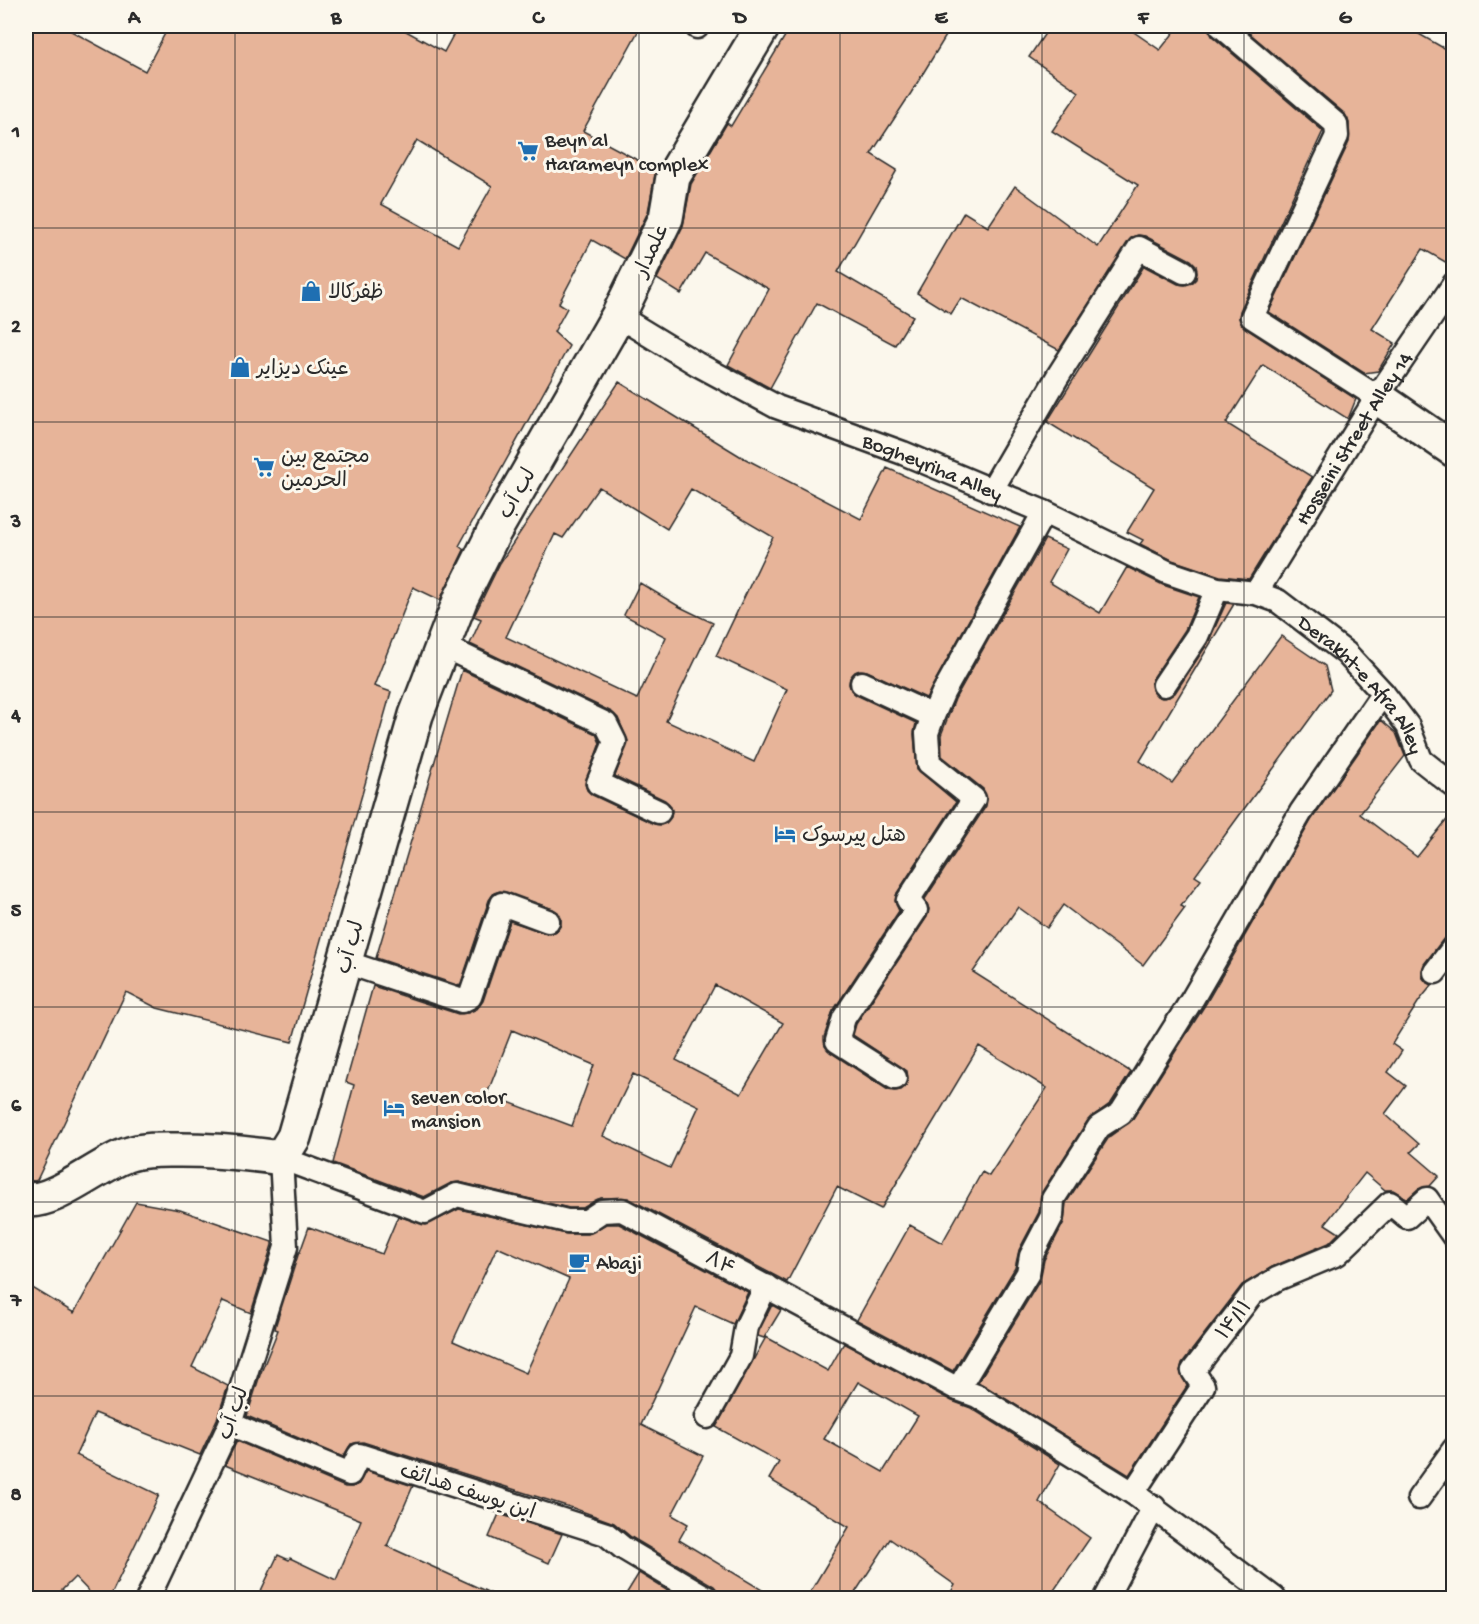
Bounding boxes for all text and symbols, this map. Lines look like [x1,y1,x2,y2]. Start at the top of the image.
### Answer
text: A [127,8,142,31]
text: B [330,8,342,31]
text: C [532,8,546,31]
text: D [731,8,747,31]
text: E [935,8,949,31]
text: F [1137,8,1150,31]
text: G [1339,8,1353,31]
text: 1 [11,122,20,145]
place label: Beyn al Harameyn complex [544,130,709,179]
supermarket icon: Beyn al Harameyn complex [516,139,540,163]
street label: علمدار [629,221,676,284]
shop icon: ظفرکالا [299,279,323,303]
place label: ظفرکالا [328,282,384,307]
text: 2 [11,317,21,340]
street label: Hosseini Street Alley 14 [1292,348,1420,531]
shop icon: عینک دیزایر [228,355,252,379]
place label: عینک دیزایر [255,358,349,383]
street label: Bogheyriha Alley [857,430,1005,509]
place label: مجتمع بین الحرمین [281,446,370,495]
supermarket icon: مجتمع بین الحرمین [252,455,276,479]
street label: لب آب [493,464,543,525]
text: 3 [10,512,21,535]
street label: Derakht-e Afra Alley [1290,610,1427,758]
text: 4 [10,706,21,729]
hotel icon: هتل پیرسوک [773,822,797,846]
place label: هتل پیرسوک [802,825,906,850]
text: 5 [11,901,22,924]
street label: لب آب [331,918,372,978]
place label: seven color mansion [411,1087,507,1136]
text: 6 [11,1096,22,1119]
hotel icon: seven color mansion [382,1096,406,1120]
street label: ۸۴ [700,1247,739,1283]
cafe icon: Abaji [567,1250,591,1274]
place label: Abaji [596,1253,642,1278]
text: 7 [10,1291,23,1314]
street label: ۱۴/۱۱ [1212,1296,1259,1346]
street label: لب آب [212,1384,256,1444]
street label: ابن یوسف هدائف [396,1460,538,1527]
text: 8 [11,1485,22,1508]

